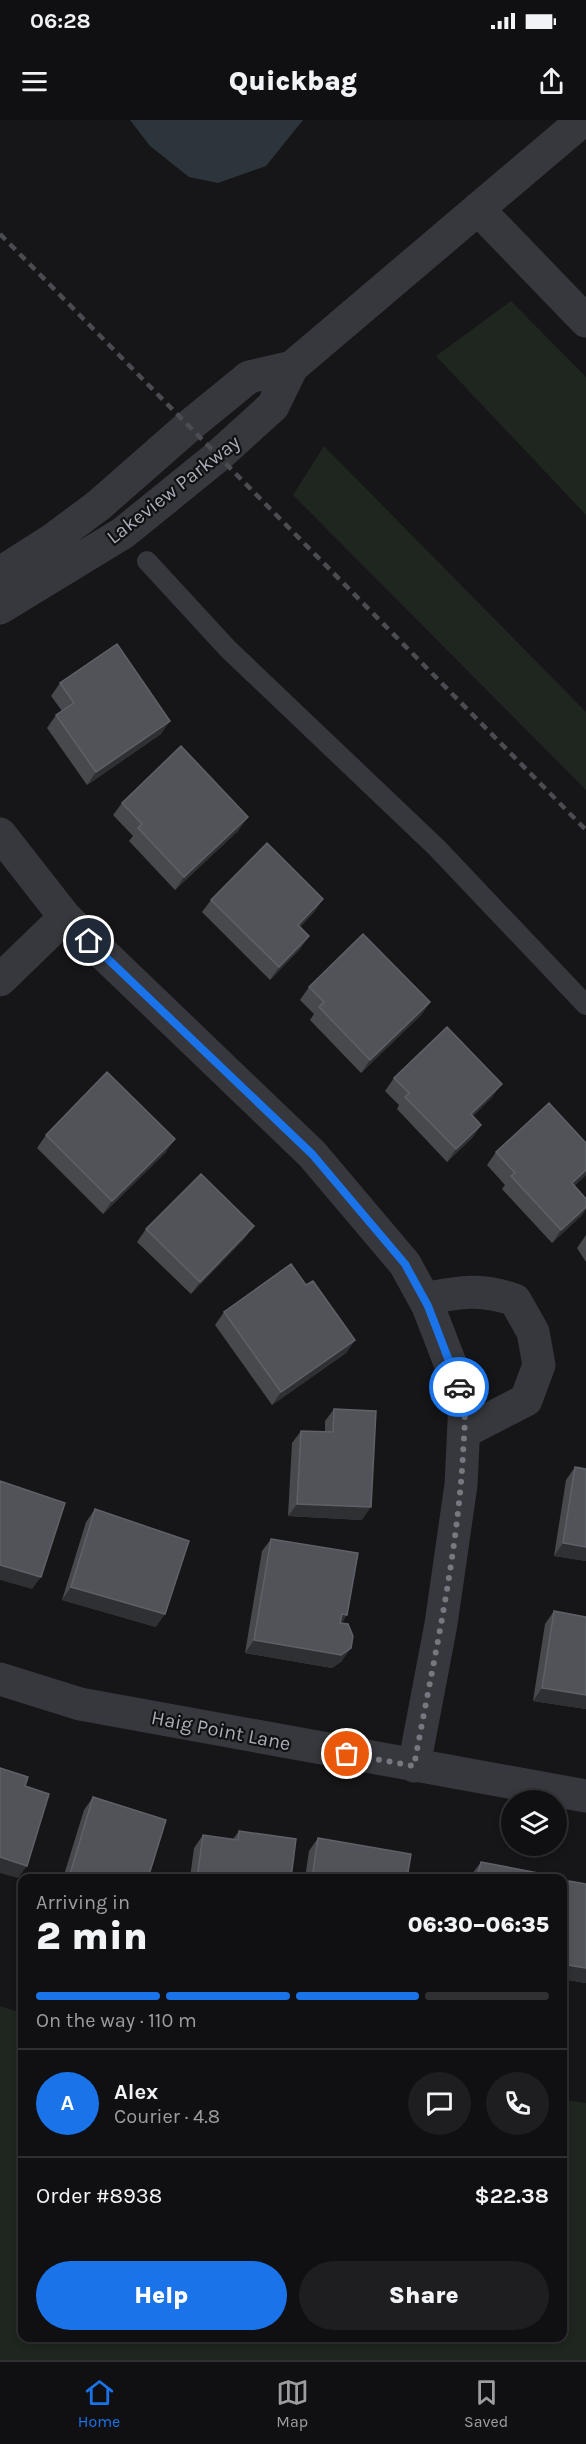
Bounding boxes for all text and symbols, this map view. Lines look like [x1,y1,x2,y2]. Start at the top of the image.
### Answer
text: 06:28 [30,8,91,34]
icon: menu [18,65,51,98]
text: Quickbag [229,65,357,97]
icon: share [535,65,568,98]
street label: Lakeview Parkway [102,430,245,549]
pin [63,915,114,966]
icon: home [72,924,105,957]
courier [429,1357,489,1417]
icon: car [443,1371,476,1404]
street label: Haig Point Lane [149,1706,292,1755]
pin [321,1728,372,1779]
icon: bag [330,1737,363,1770]
map controls [501,1790,567,1856]
button: layers [501,1790,567,1856]
text: Arriving in [36,1891,130,1914]
text: 06:30–06:35 [408,1912,549,1938]
text: 2 min [36,1913,148,1959]
text: On the way · 110 m [36,2009,197,2032]
button: chat [408,2072,471,2135]
button: phone [486,2072,549,2135]
text: Alex [114,2079,158,2105]
text: A [61,2090,74,2116]
text: Courier · 4.8 [114,2105,220,2128]
text: Order #8938 [36,2183,162,2209]
text: $22.38 [475,2183,549,2209]
button: Help [36,2261,287,2330]
button: Share [299,2261,549,2330]
tab: Home [78,2376,120,2431]
tab: Map [276,2376,309,2431]
tab: Saved [464,2376,508,2431]

